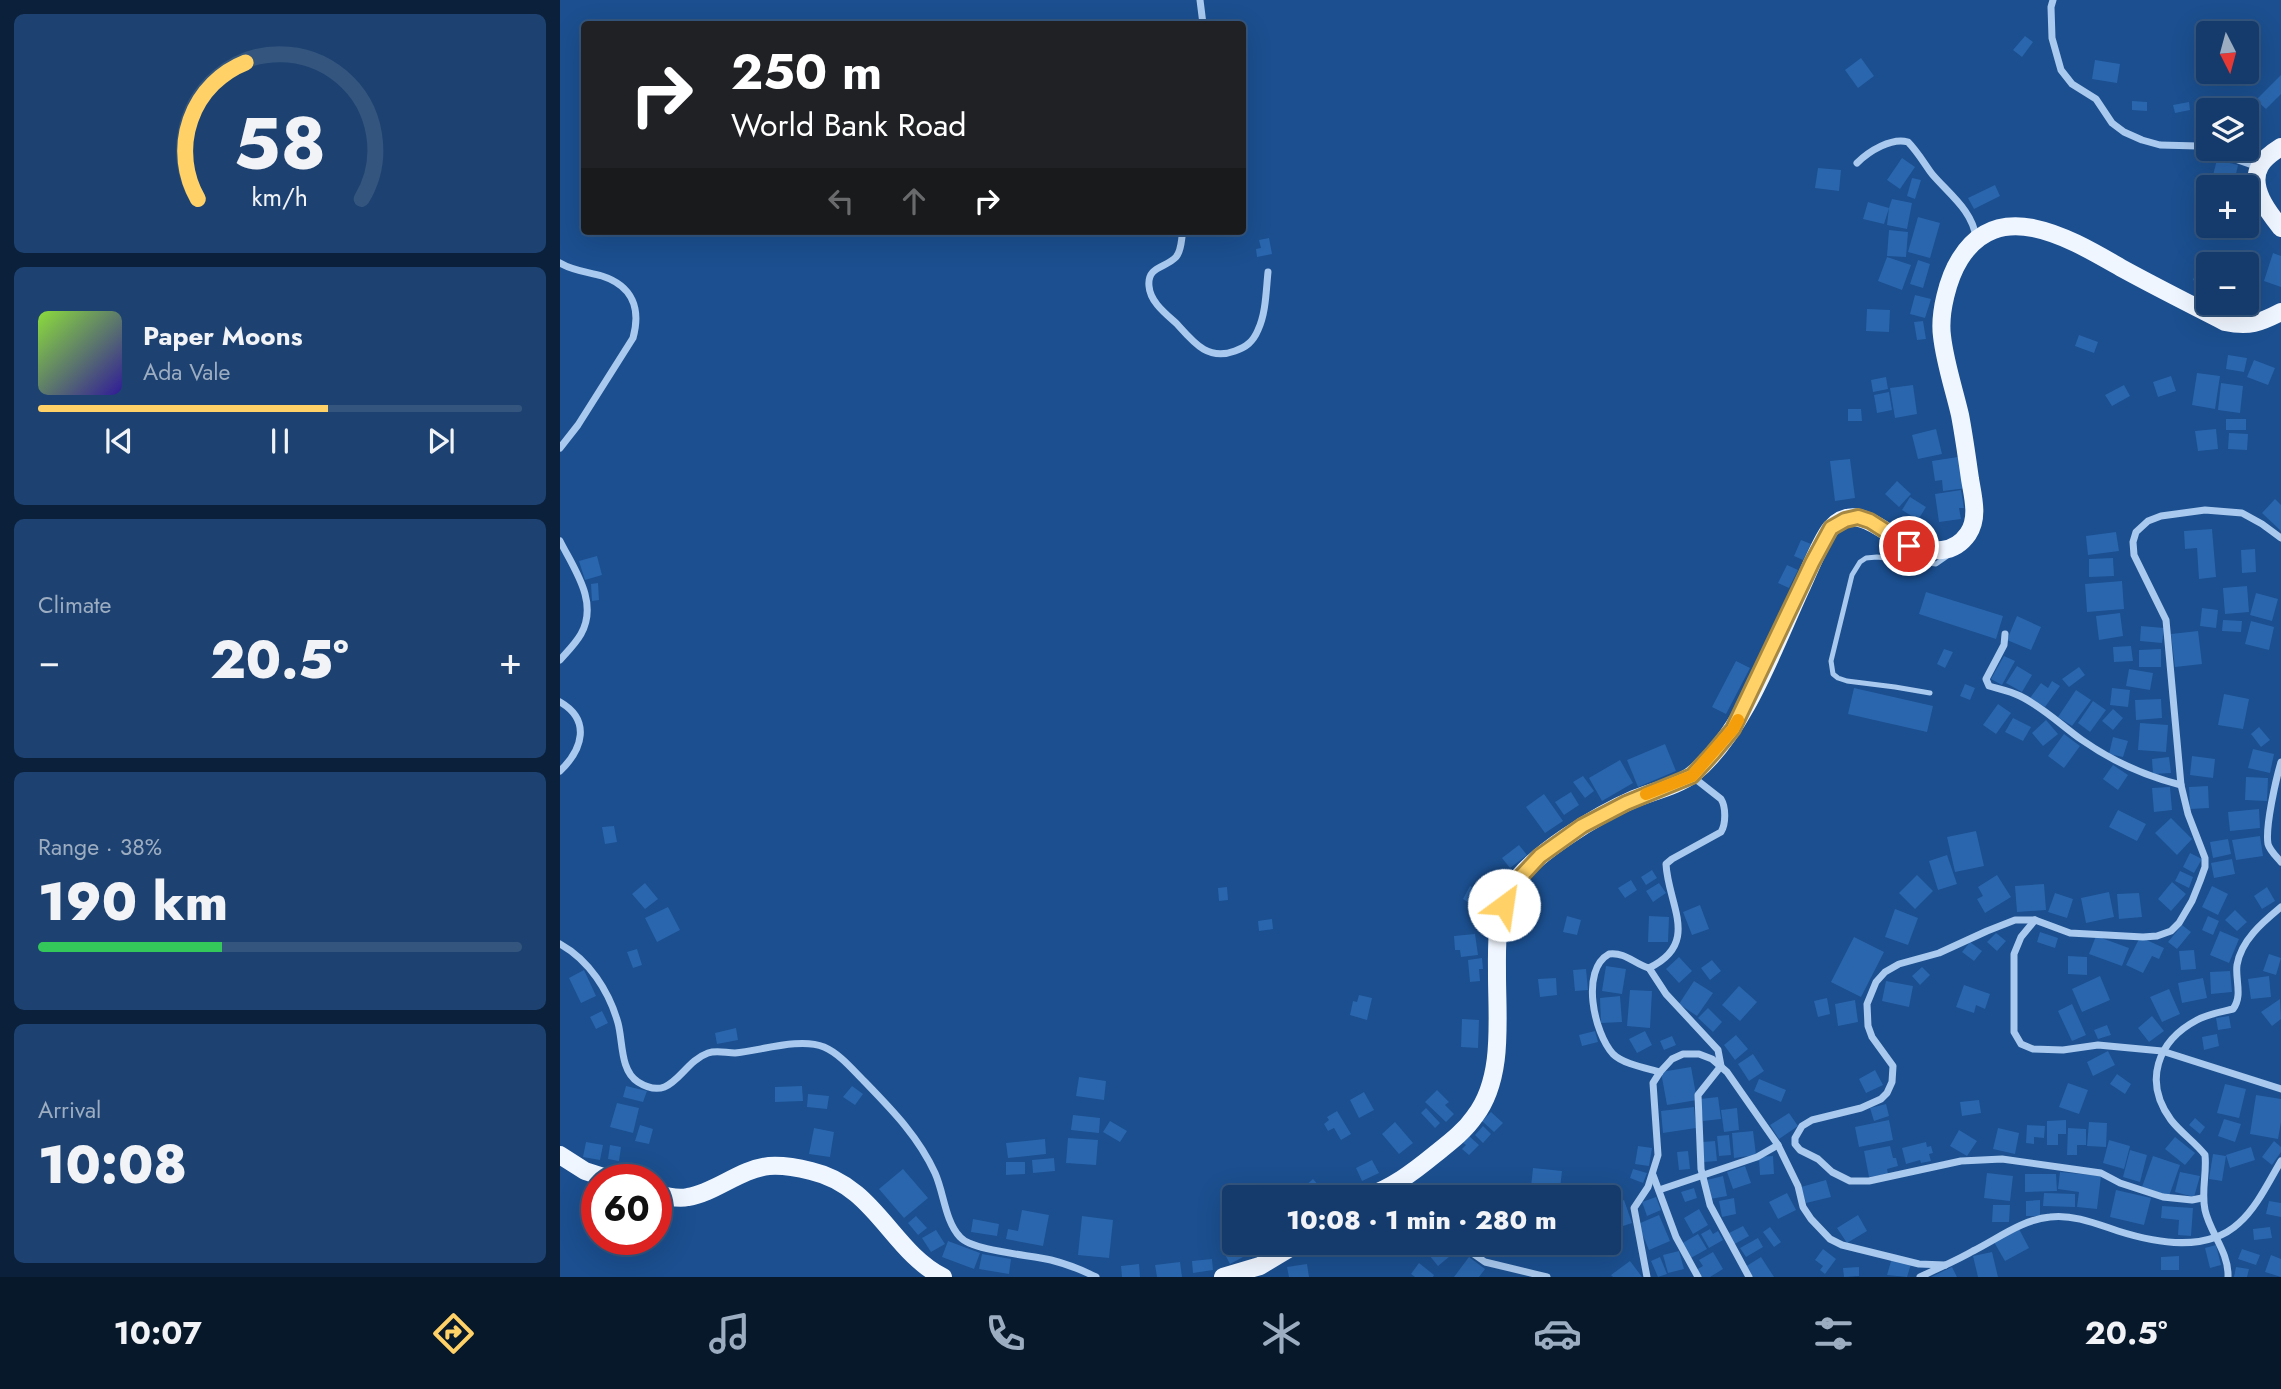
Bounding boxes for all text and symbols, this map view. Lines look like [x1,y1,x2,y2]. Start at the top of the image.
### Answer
north arrow [2196,21,2259,84]
map controls [2196,21,2259,315]
text: 250 m [731,37,882,107]
icon: right [616,49,707,140]
text: 58 [234,92,326,197]
button: layers [2196,98,2259,161]
text: World Bank Road [731,102,967,148]
button: + [2196,175,2259,238]
text: km/h [252,179,308,215]
icon: left [822,182,860,220]
icon: ahead [895,182,933,220]
icon: right [968,182,1006,220]
button: − [2196,252,2259,315]
text: Paper Moons [143,317,303,355]
text: Ada Vale [143,355,230,389]
icon: previous [100,422,138,460]
icon: pause [261,422,299,460]
icon: next [422,422,460,460]
pin [1879,516,1939,576]
icon: arrive [1890,527,1928,565]
text: Climate [38,588,111,622]
text: 20.5° [210,622,349,698]
text: − [38,633,60,688]
text: + [499,633,522,688]
text: Range · 38% [38,830,162,864]
text: 190 km [38,864,228,940]
position arrow [1467,868,1541,942]
text: Arrival [38,1093,101,1127]
text: 10:08 [38,1127,187,1203]
speed limit sign: 60 [581,1164,672,1255]
text: 10:08 · 1 min · 280 m [1286,1201,1557,1239]
icon: directions [429,1309,478,1358]
icon: music [705,1309,754,1358]
icon: phone [981,1309,1030,1358]
icon: climate [1257,1309,1306,1358]
icon: car [1533,1309,1582,1358]
icon: filters [1809,1309,1858,1358]
text: 10:07 [114,1310,202,1356]
text: 20.5° [2085,1310,2167,1356]

